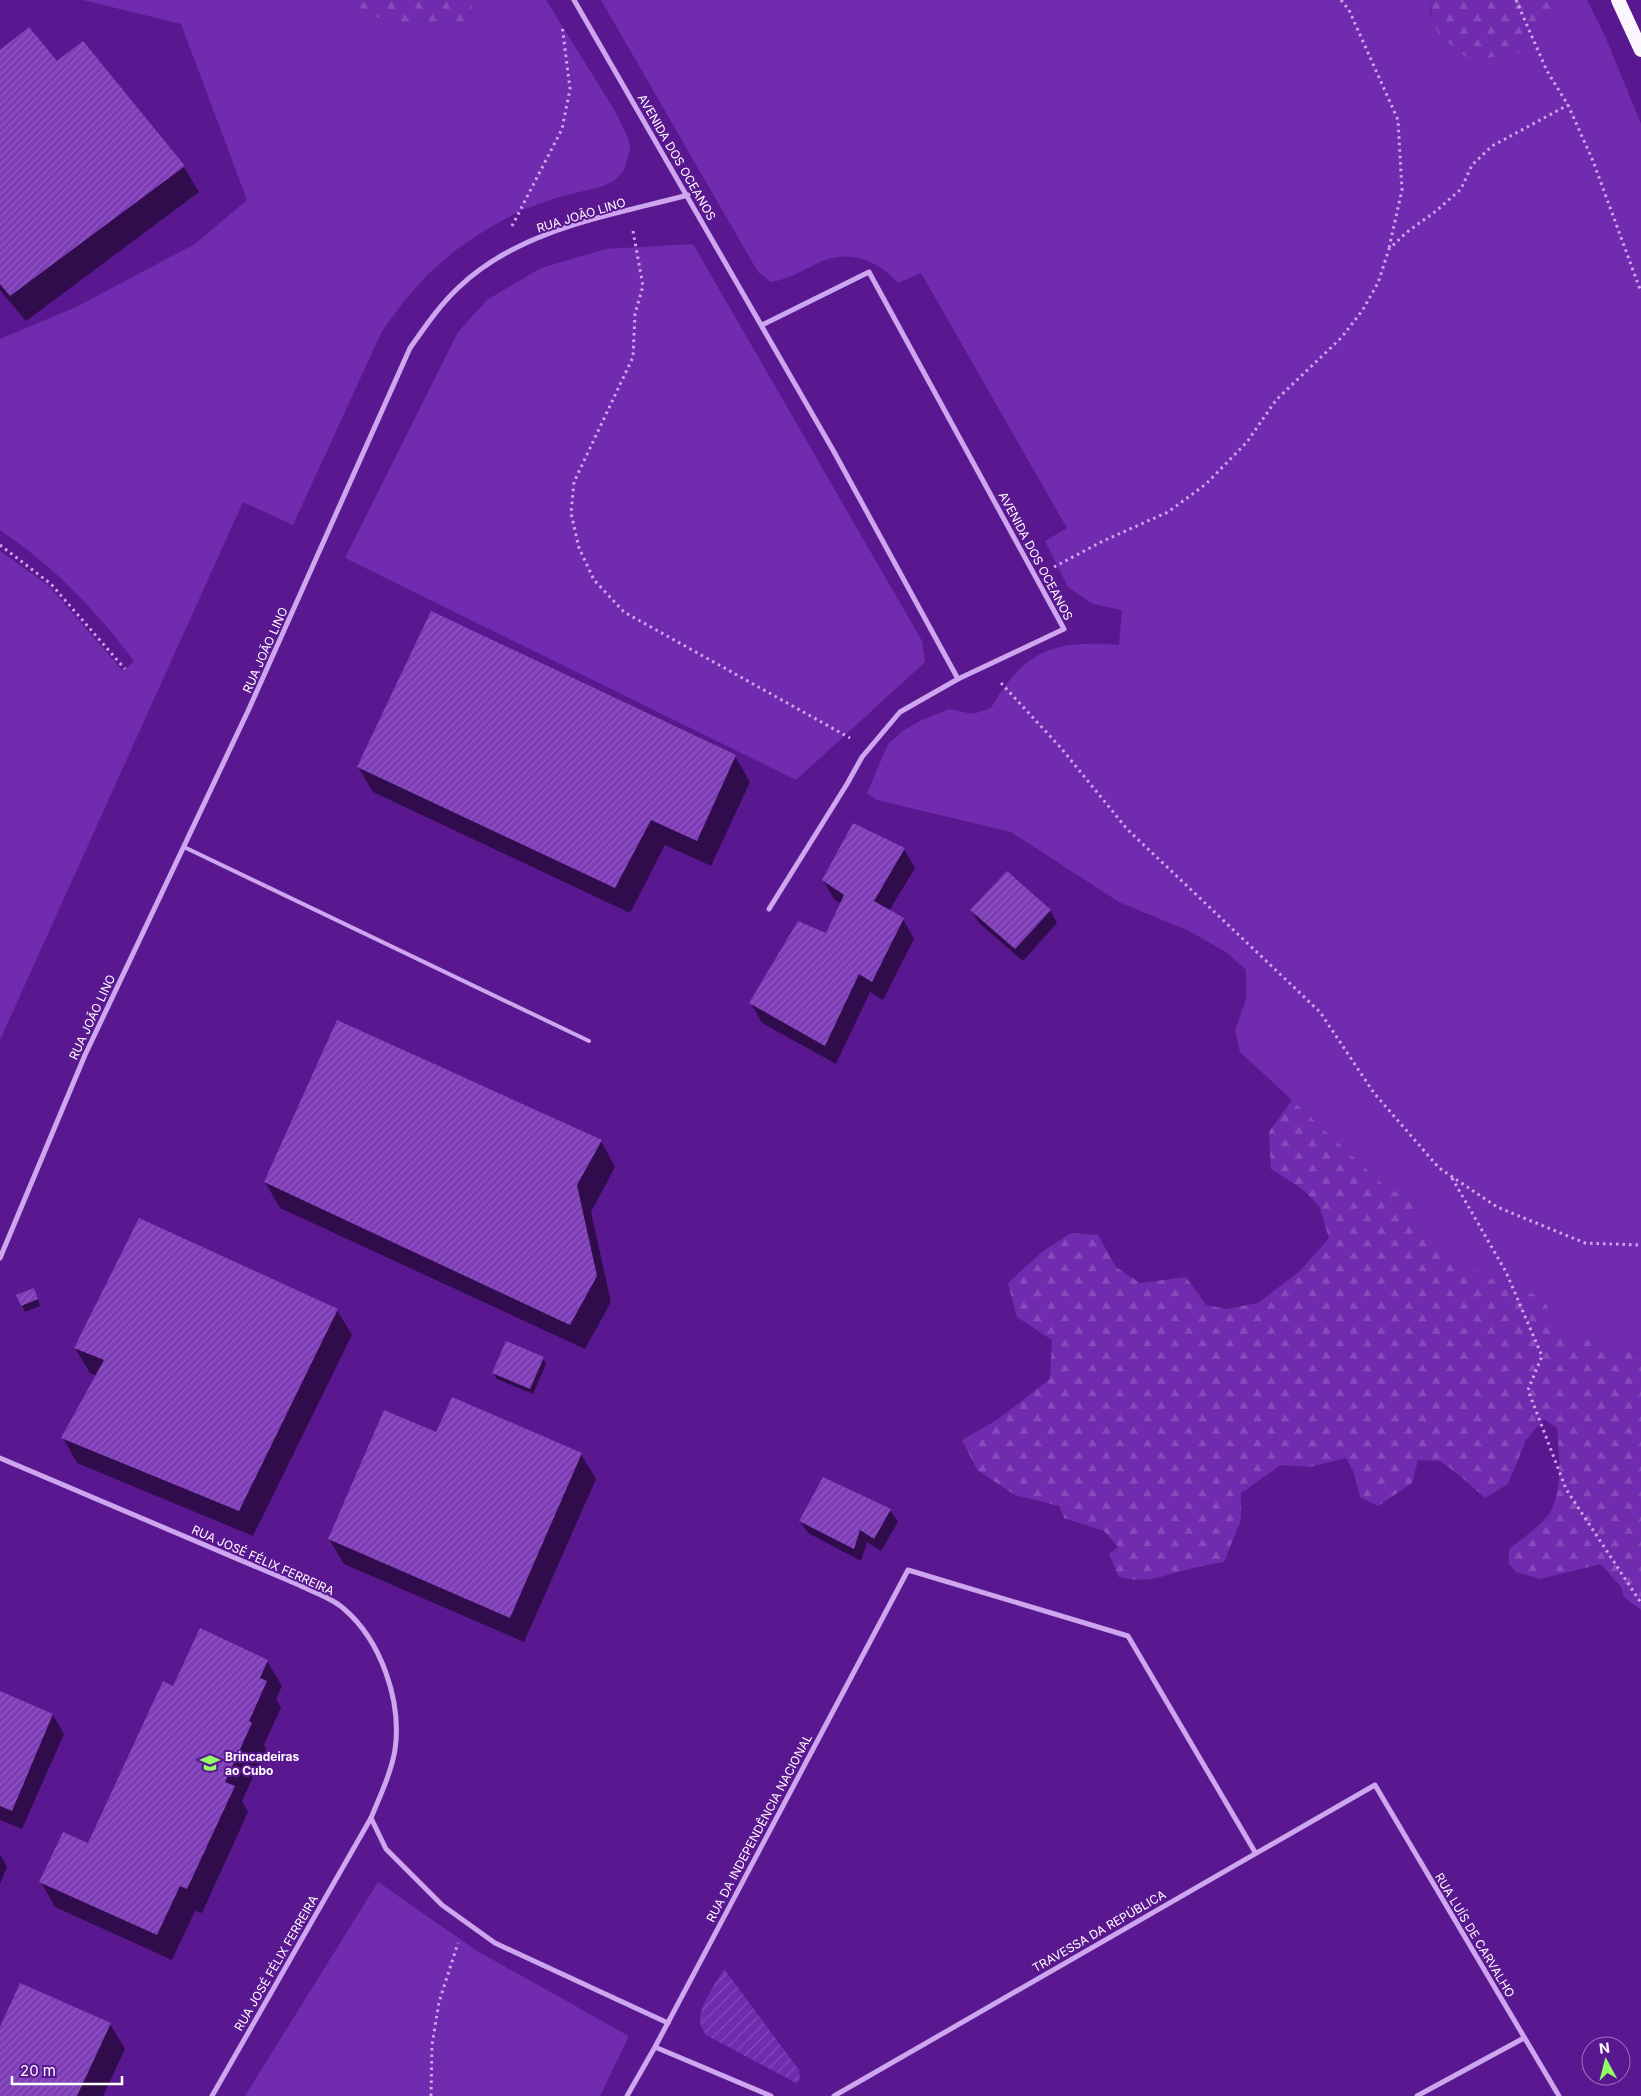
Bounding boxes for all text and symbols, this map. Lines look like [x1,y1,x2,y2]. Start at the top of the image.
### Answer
street label: AVENIDA DOS OCEANOS [635,91,719,223]
street label: RUA JOÃO LINO [535,194,627,236]
street label: AVENIDA DOS OCEANOS [996,489,1076,623]
street label: RUA JOÃO LINO [239,605,291,695]
street label: RUA JOÃO LINO [66,972,118,1062]
street label: RUA JOSÉ FÉLIX FERREIRA [189,1522,337,1598]
street label: RUA DA INDEPENDÊNCIA NACIONAL [703,1731,815,1925]
place label: Brincadeiras ao Cubo [225,1749,299,1778]
school or university icon: Brincadeiras ao Cubo [199,1752,221,1774]
street label: RUA LUÍS DE CARVALHO [1432,1870,1518,2000]
street label: TRAVESSA DA REPÚBLICA [1030,1887,1168,1975]
street label: RUA JOSÉ FÉLIX FERREIRA [231,1892,321,2034]
north arrow [1581,2036,1631,2086]
text: N [1598,2039,1611,2057]
scale bar [12,2054,122,2086]
text: 20 m [20,2061,56,2080]

